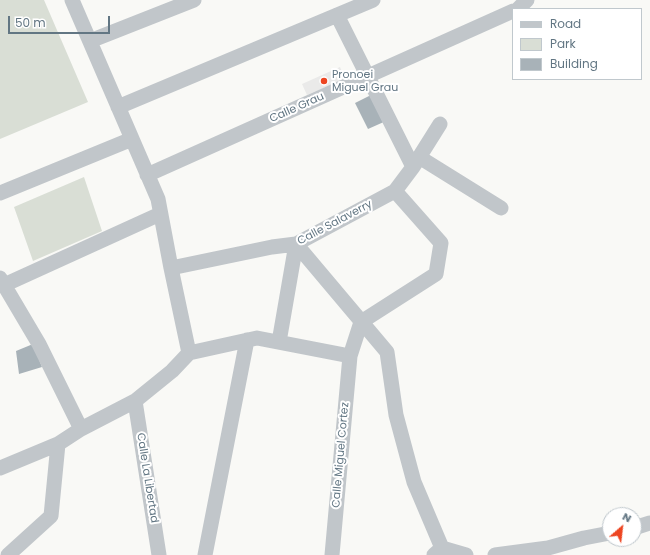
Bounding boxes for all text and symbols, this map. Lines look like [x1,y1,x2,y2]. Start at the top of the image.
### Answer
scale bar [10,8,112,34]
legend [512,8,642,80]
text: 50 m [15,14,46,31]
text: Road [550,15,581,32]
text: Park [550,35,576,52]
text: Building [550,55,598,72]
place label: Pronoei Miguel Grau [332,68,398,94]
marker: Pronoei Miguel Grau [319,76,329,86]
street label: Calle Grau [268,90,326,126]
street label: Calle Salaverry [295,198,375,248]
street label: Calle Miguel Cortez [330,402,352,508]
street label: Calle La Libertad [133,432,161,524]
north arrow [602,507,642,547]
text: N [620,508,635,526]

